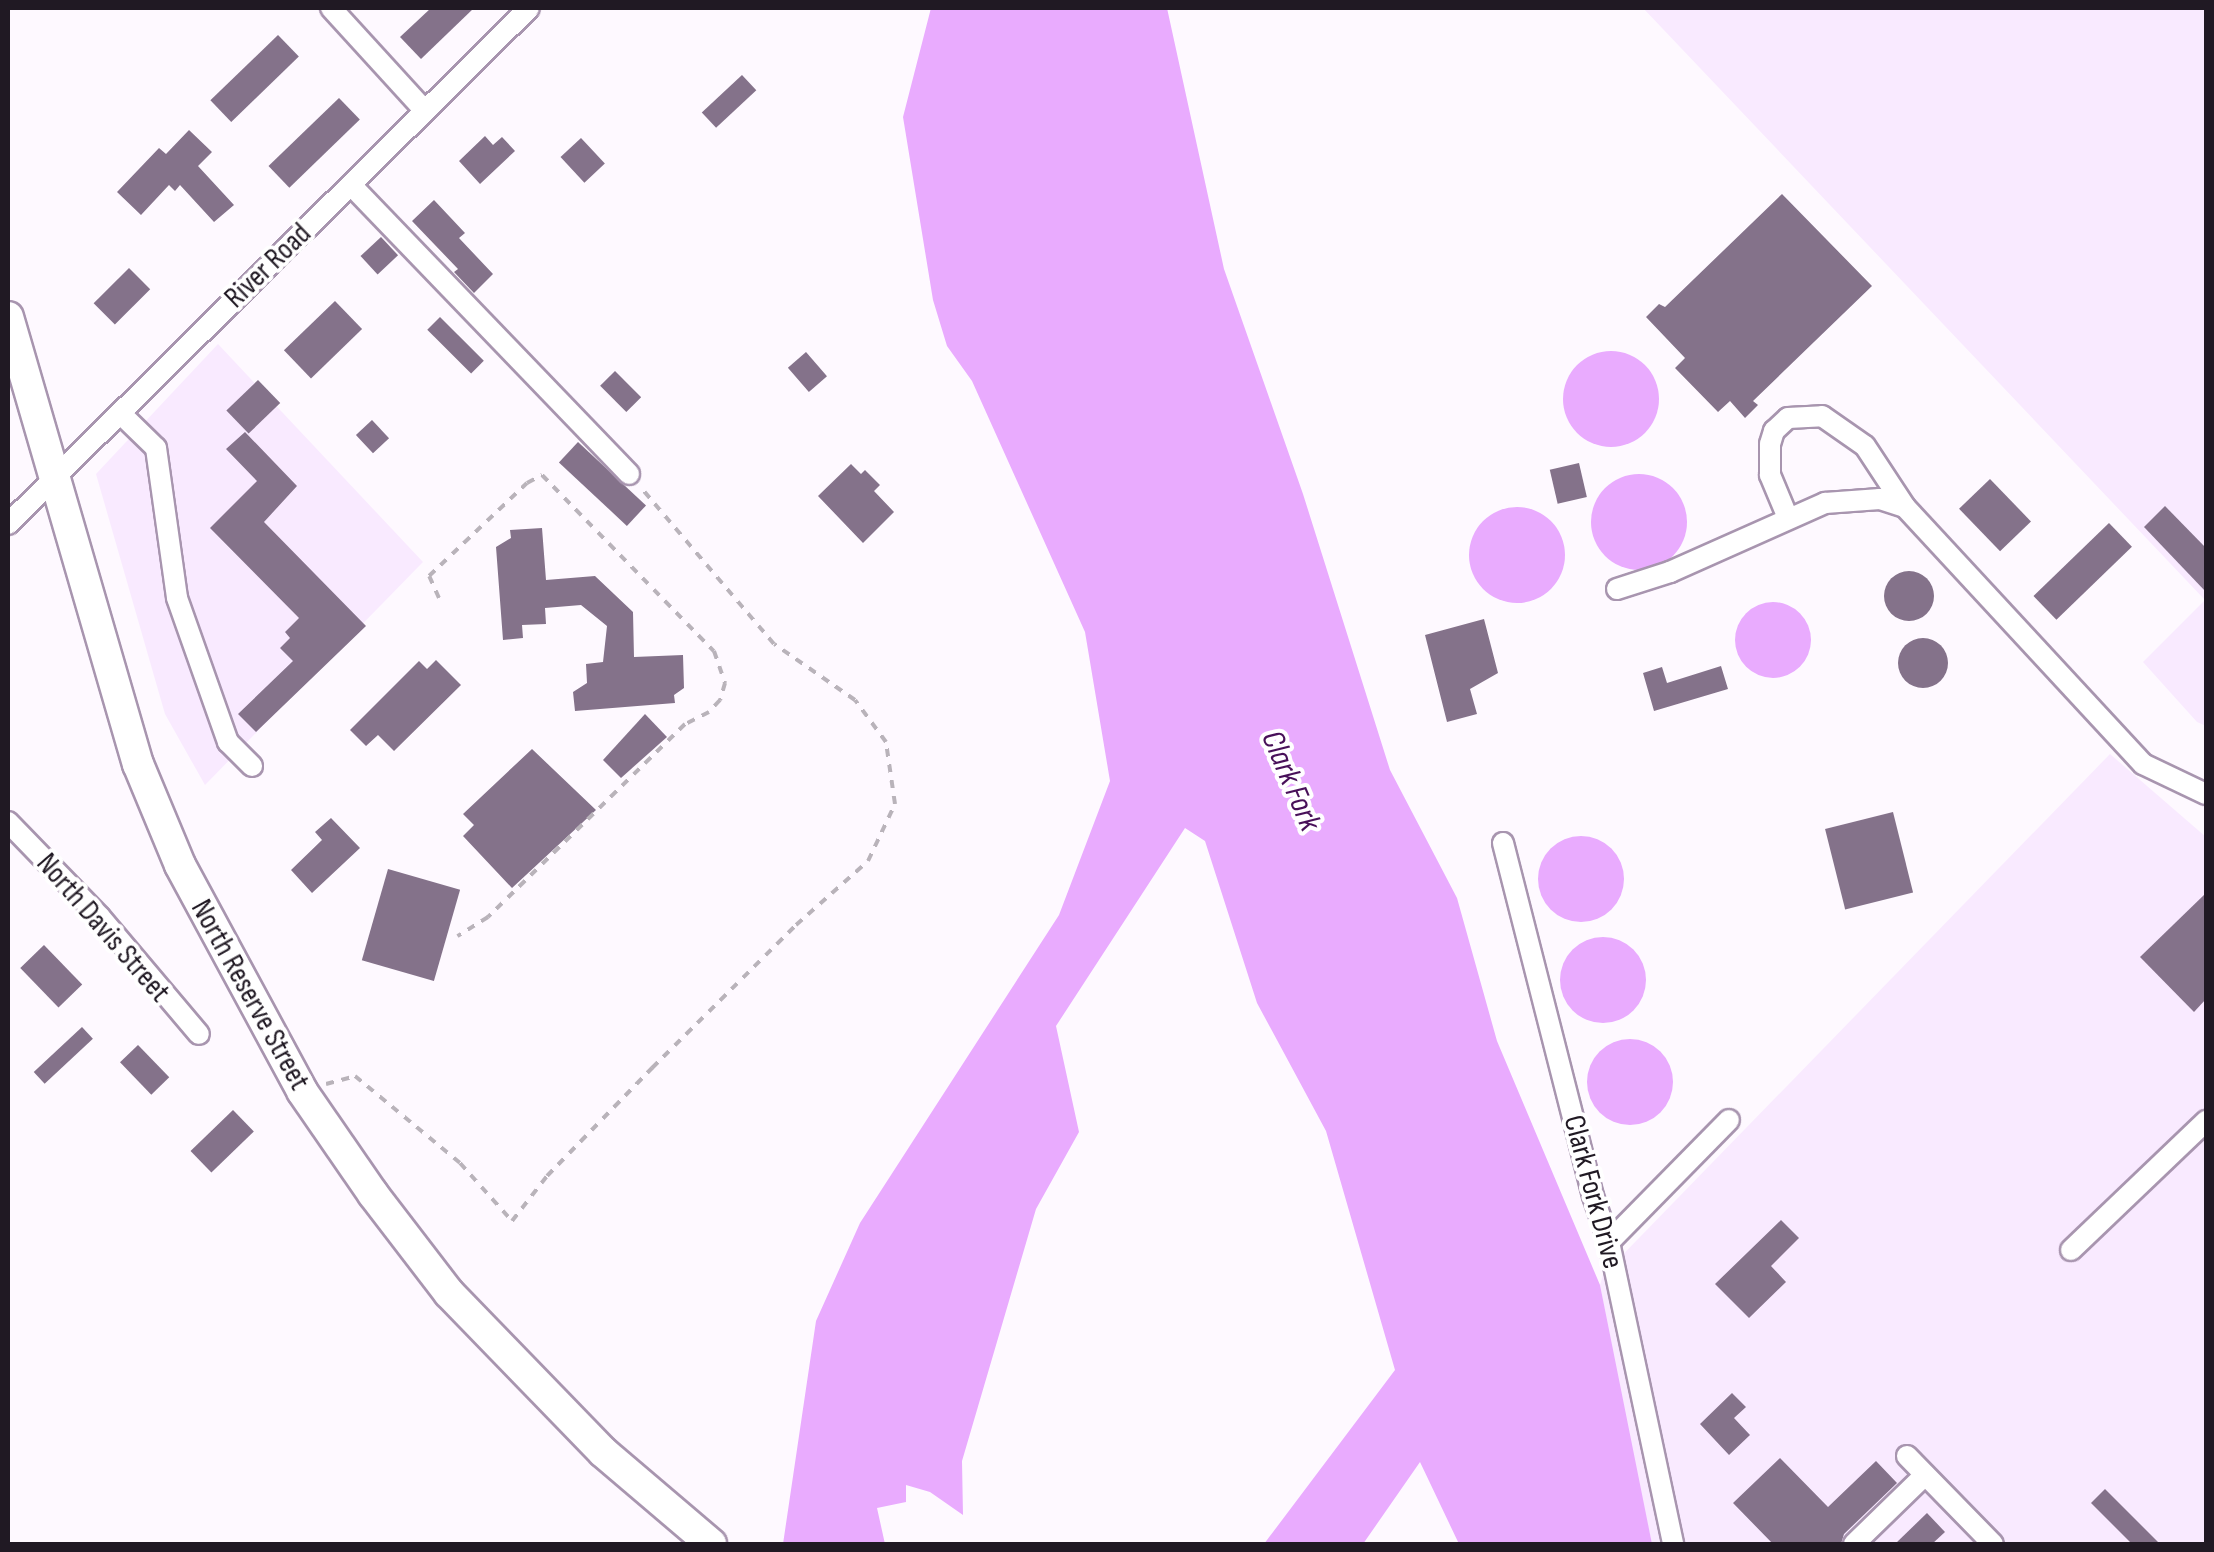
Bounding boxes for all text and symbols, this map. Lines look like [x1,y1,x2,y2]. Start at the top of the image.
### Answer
street label: River Road [217,216,319,316]
water label: Clark Fork [1252,725,1328,837]
street label: North Davis Street [29,846,177,1010]
street label: North Reserve Street [183,893,317,1097]
street label: Clark Fork Drive [1555,1111,1631,1273]

